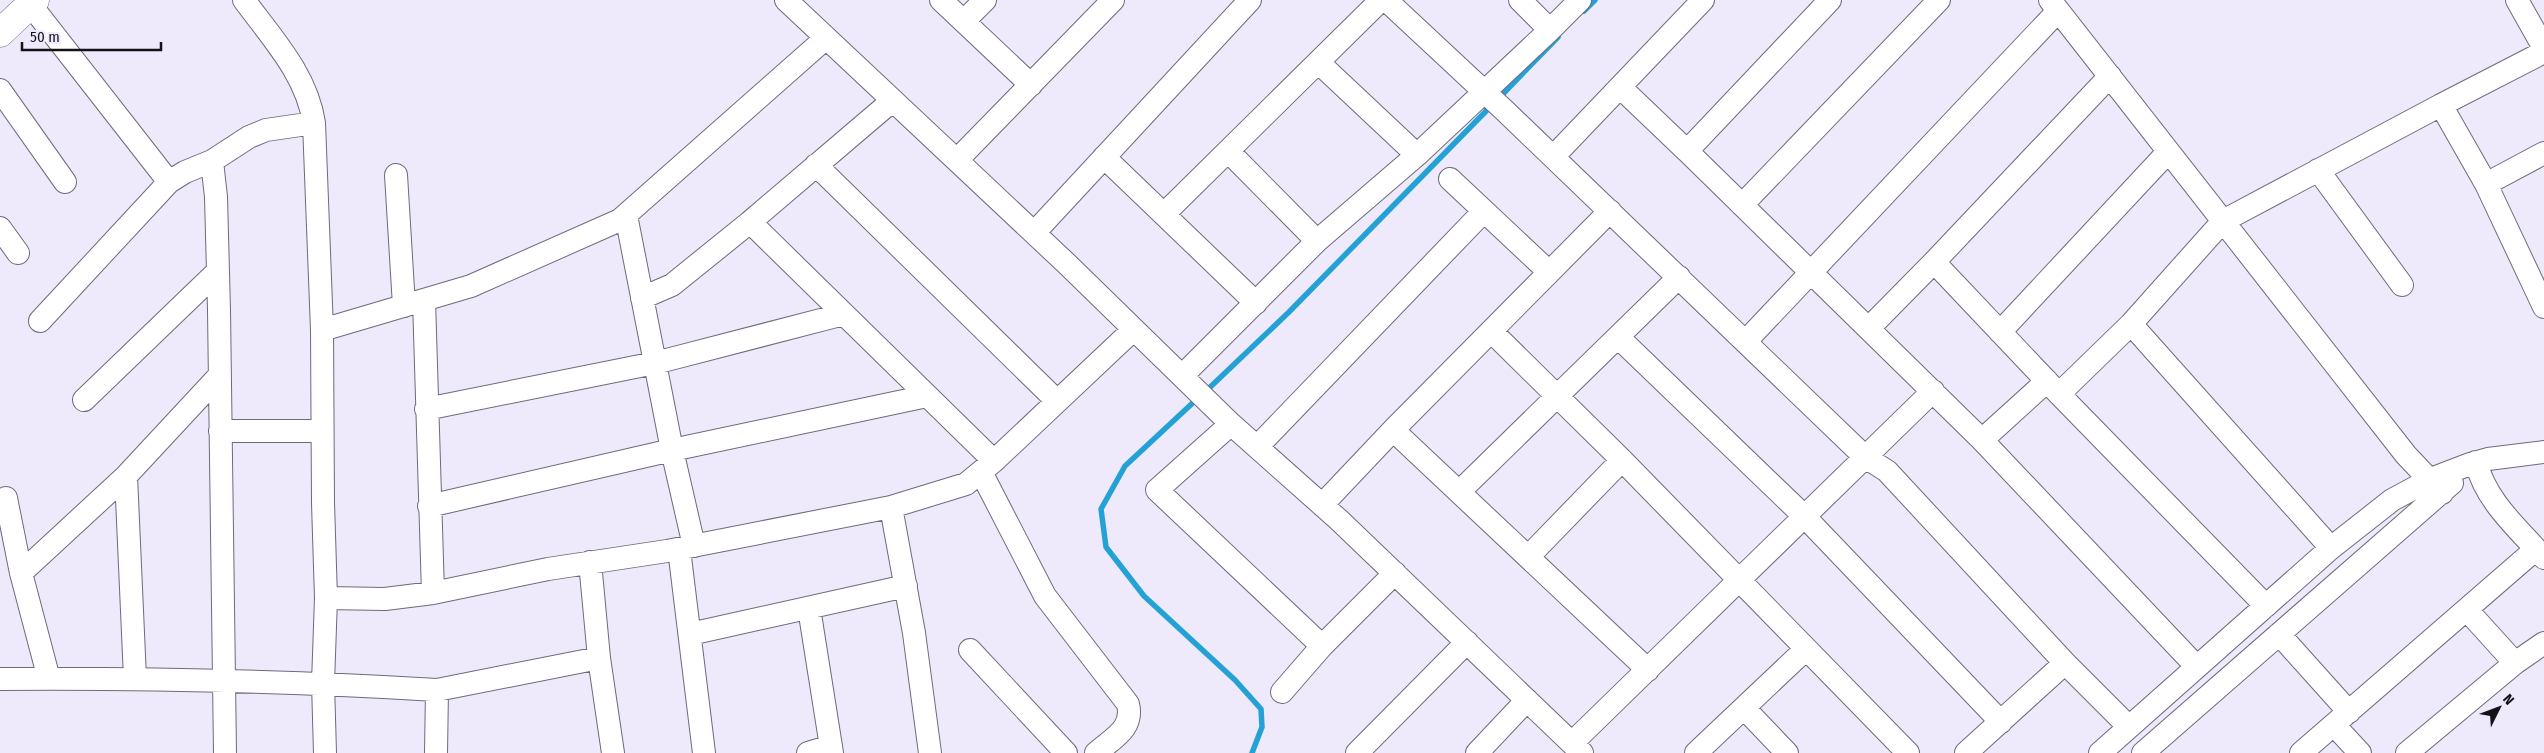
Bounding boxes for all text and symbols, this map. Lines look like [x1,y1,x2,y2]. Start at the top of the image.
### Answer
scale bar [22,20,161,52]
text: 50 m [30,28,60,46]
north arrow [2474,683,2524,733]
text: N [2499,691,2517,708]

